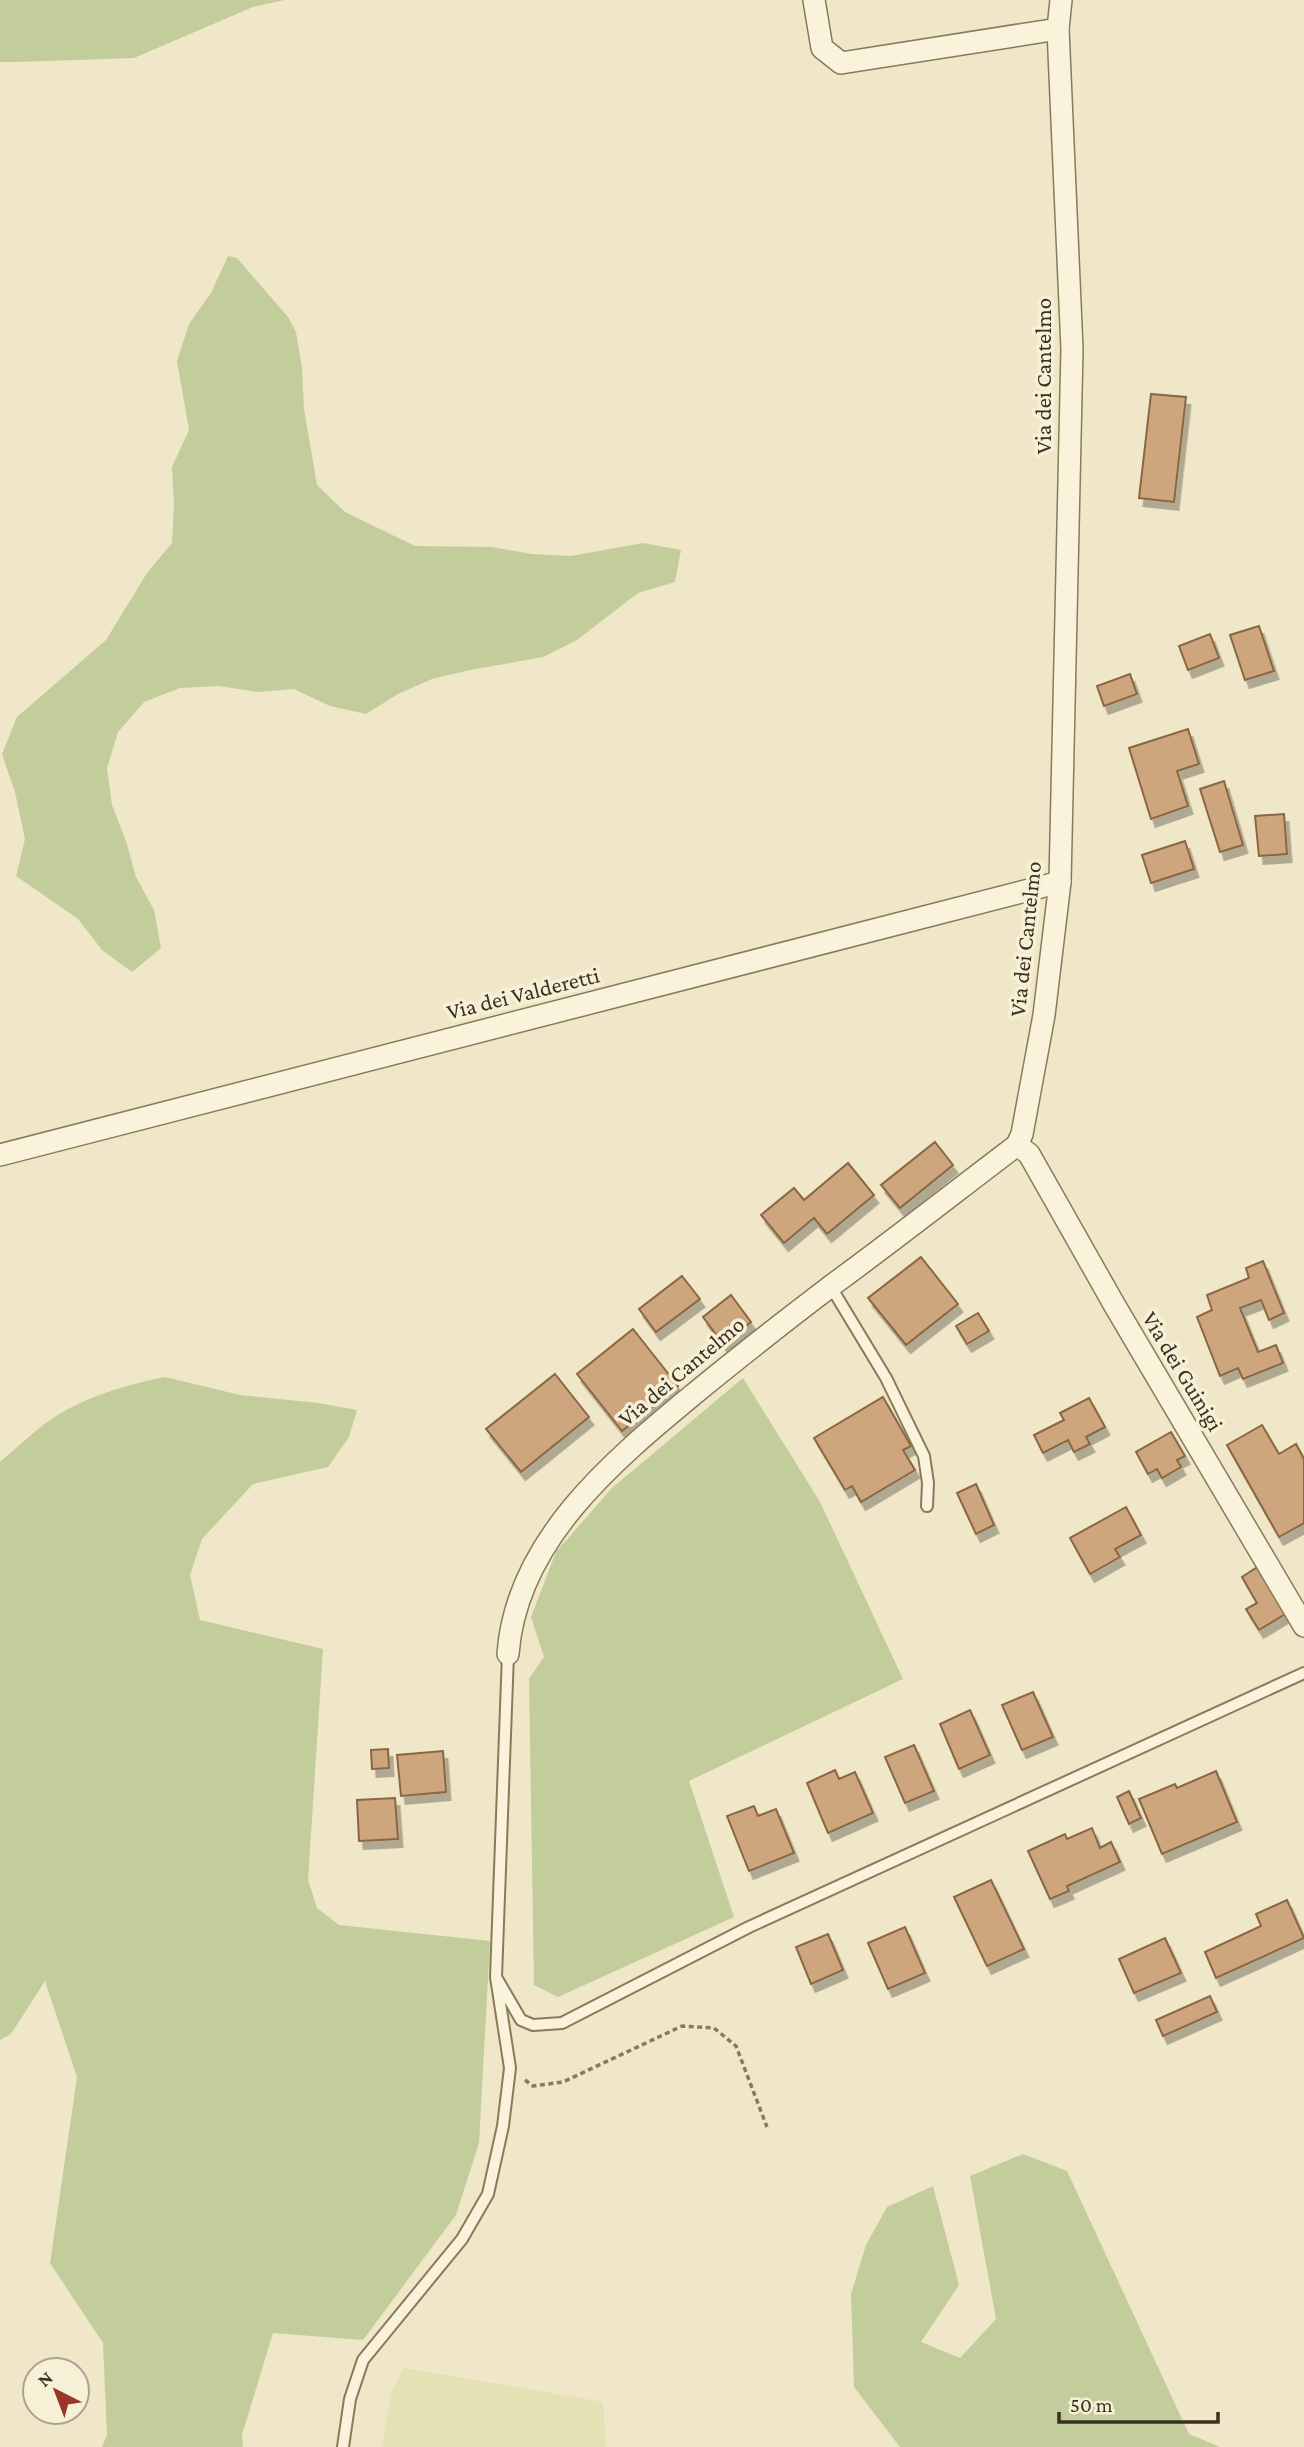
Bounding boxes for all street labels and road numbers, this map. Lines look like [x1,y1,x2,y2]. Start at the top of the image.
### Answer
street label: Via dei Cantelmo [1030,298,1056,454]
street label: Via dei Cantelmo [1004,860,1046,1018]
street label: Via dei Valderetti [444,961,602,1025]
street label: Via dei Guinigi [1137,1307,1229,1435]
street label: Via dei Cantelmo [613,1311,749,1431]

